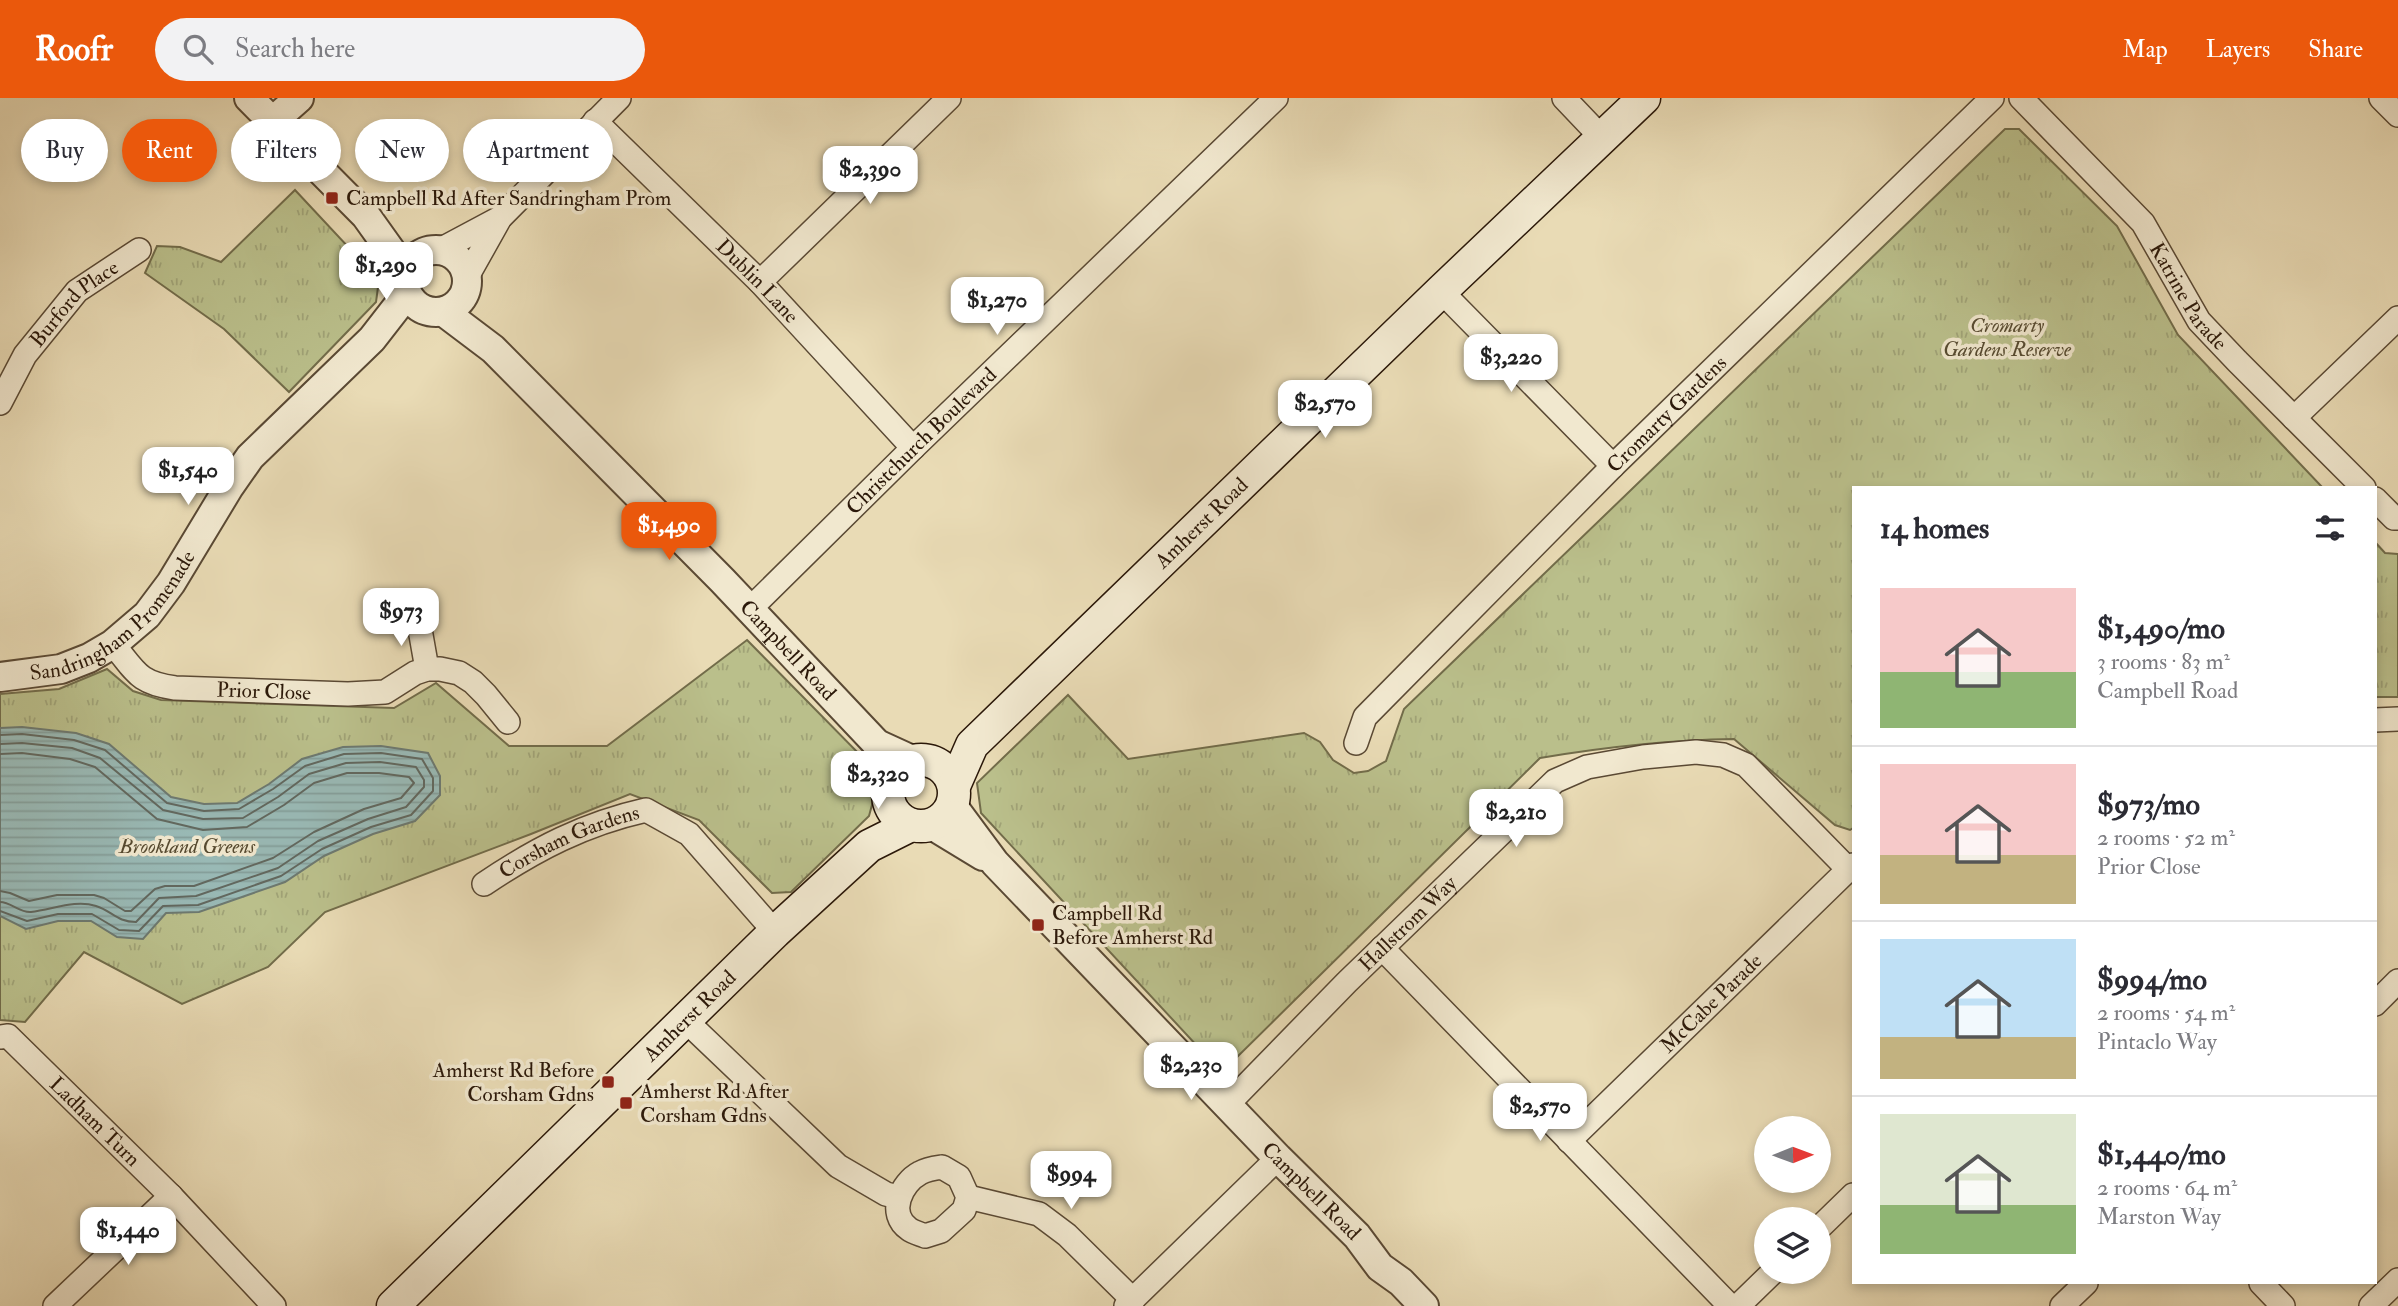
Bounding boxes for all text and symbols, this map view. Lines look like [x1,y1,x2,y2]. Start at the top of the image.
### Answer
search box [155,18,645,81]
text: Roofr [35,29,113,70]
icon: search [179,30,217,68]
text: Search here [235,33,355,65]
text: Map [2123,34,2168,65]
text: Layers [2206,34,2270,65]
text: Share [2308,34,2363,65]
chip: Buy [21,119,108,182]
chip: Rent [122,119,217,182]
chip: Filters [231,119,341,182]
chip: New [355,119,449,182]
chip: Apartment [463,119,613,182]
pin: $2,390 [813,146,927,206]
text: $2,390 [839,154,901,183]
place label: Campbell Rd After Sandringham Prom [346,185,671,212]
marker: Campbell Rd After Sandringham Prom [324,190,340,206]
street label: Dublin Lane [710,233,805,329]
street label: Katrine Parade [2143,238,2233,356]
pin: $1,290 [329,242,443,302]
text: $1,290 [355,250,417,279]
street label: Burford Place [24,254,124,353]
pin: $1,270 [940,278,1054,337]
text: $1,270 [967,285,1027,314]
park label: Cromarty Gardens Reserve [1943,312,2072,363]
pin: $3,220 [1454,334,1568,394]
text: $3,220 [1480,342,1542,371]
street label: Cromarty Gardens [1601,350,1733,479]
street label: Christchurch Boulevard [840,361,1003,521]
pin: $2,570 [1268,380,1382,440]
text: $2,570 [1294,388,1356,417]
pin: $1,540 [131,448,245,507]
text: $1,540 [158,455,218,484]
street label: Amherst Road [1149,472,1255,575]
pin: $1,490 [612,503,726,562]
icon: filters [2311,509,2349,547]
text: $1,490 [637,510,701,539]
text: 14 homes [1880,510,1989,547]
street label: Sandringham Promenade [28,545,202,687]
pin: $973 [360,588,442,648]
street label: Campbell Road [734,594,842,707]
text: $973 [379,596,423,625]
text: $1,490/mo [2097,610,2225,647]
icon: home [1936,616,2020,700]
text: 3 rooms · 83 m² [2097,647,2230,676]
street label: Prior Close [216,676,312,707]
text: Campbell Road [2097,676,2238,705]
pin: $2,320 [821,752,935,811]
text: $2,320 [847,759,909,788]
text: $973/mo [2097,786,2200,823]
pin: $2,210 [1459,790,1573,849]
icon: home [1936,792,2020,876]
text: $2,210 [1485,797,1547,826]
street label: Corsham Gardens [494,799,642,885]
text: 2 rooms · 52 m² [2097,823,2235,852]
park label: Brookland Greens [118,833,256,860]
text: Prior Close [2097,852,2201,881]
street label: Hallstrom Way [1353,870,1463,978]
place label: Campbell Rd Before Amherst Rd [1052,900,1214,951]
marker: Campbell Rd Before Amherst Rd [1030,917,1046,933]
street label: McCabe Parade [1655,948,1768,1059]
text: $994/mo [2097,961,2207,998]
street label: Amherst Road [637,964,743,1068]
icon: home [1936,967,2020,1051]
text: 2 rooms · 54 m² [2097,998,2235,1027]
text: Pintaclo Way [2097,1027,2217,1056]
pin: $2,230 [1134,1042,1248,1102]
text: $2,230 [1160,1050,1222,1079]
place label: Amherst Rd Before Corsham Gdns [432,1057,594,1108]
street label: Ladham Turn [43,1071,146,1173]
marker: Amherst Rd Before Corsham Gdns [600,1074,616,1090]
place label: Amherst Rd After Corsham Gdns [639,1078,789,1129]
pin: $2,570 [1483,1084,1597,1143]
text: $2,570 [1509,1091,1571,1120]
marker: Amherst Rd After Corsham Gdns [618,1095,634,1111]
north arrow [1754,1116,1830,1194]
map controls [1754,1116,1831,1284]
street label: Campbell Road [1256,1136,1367,1247]
text: $1,440/mo [2097,1136,2226,1173]
icon: home [1936,1142,2020,1226]
pin: $994 [1030,1152,1112,1211]
text: $994 [1047,1159,1096,1188]
text: 2 rooms · 64 m² [2097,1173,2237,1202]
text: Marston Way [2097,1202,2221,1231]
button: layers [1754,1207,1831,1284]
pin: $1,440 [71,1208,185,1267]
text: $1,440 [96,1215,160,1244]

